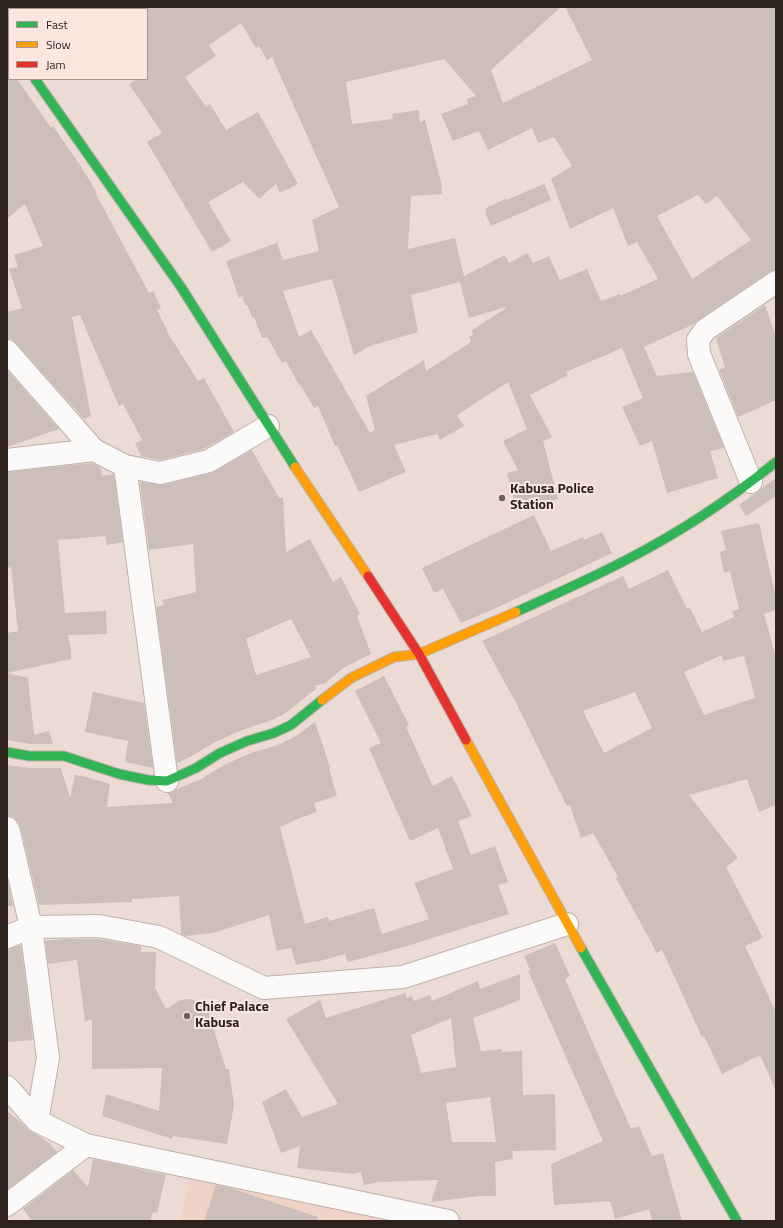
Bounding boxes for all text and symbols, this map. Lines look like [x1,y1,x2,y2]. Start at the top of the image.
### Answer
legend [8,8,148,80]
text: Fast [46,15,68,34]
text: Slow [46,35,71,54]
text: Jam [46,55,66,74]
place label: Kabusa Police Station [510,482,594,514]
marker: Kabusa Police Station [497,493,507,503]
place label: Chief Palace Kabusa [195,1000,269,1032]
marker: Chief Palace Kabusa [182,1011,192,1021]

